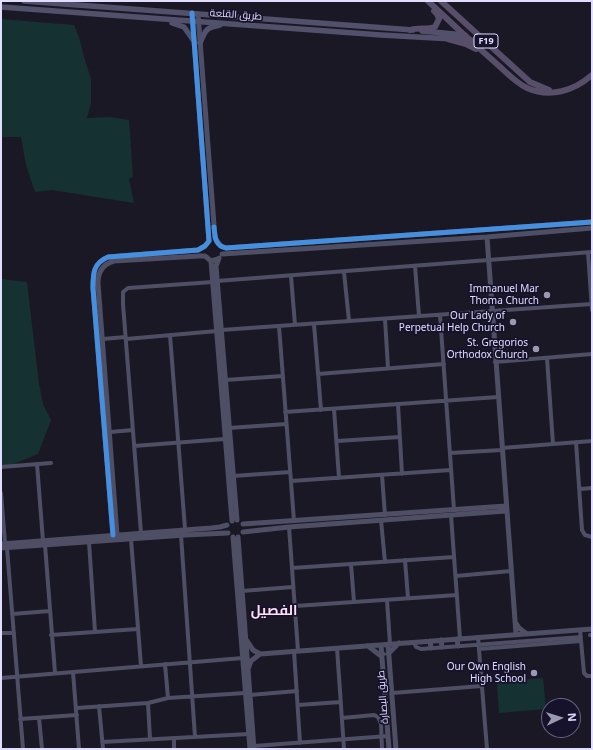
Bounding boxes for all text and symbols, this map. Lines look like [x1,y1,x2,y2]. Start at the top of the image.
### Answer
street label: طريق القلعة [209,7,263,23]
road number: F19 [474,34,498,48]
place label: Immanuel Mar Thoma Church [469,283,539,306]
marker: Immanuel Mar Thoma Church [542,290,552,300]
place label: Our Lady of Perpetual Help Church [399,310,505,334]
marker: Our Lady of Perpetual Help Church [508,317,518,327]
place label: St. Gregorios Orthodox Church [447,337,528,360]
marker: St. Gregorios Orthodox Church [531,344,541,354]
district label: الفصيل [251,603,297,619]
place label: Our Own English High School [447,661,526,684]
marker: Our Own English High School [529,668,539,678]
street label: طريق البصارة [375,670,391,724]
north arrow [541,698,581,738]
text: N [565,712,580,722]

